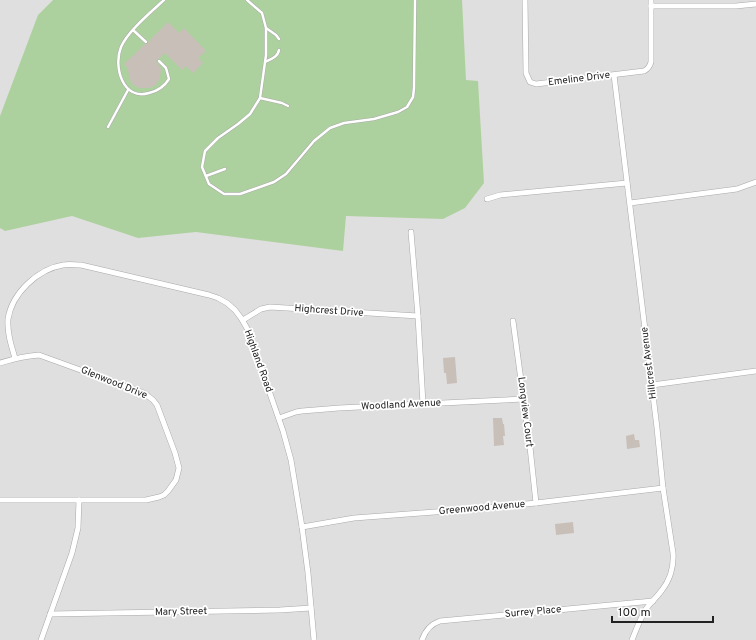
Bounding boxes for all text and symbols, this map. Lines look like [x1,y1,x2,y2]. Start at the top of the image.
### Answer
street label: Emeline Drive [547,69,611,89]
street label: Highcrest Drive [294,302,364,320]
street label: Hillcrest Avenue [638,326,660,400]
street label: Highland Road [241,328,275,394]
street label: Glenwood Drive [79,364,149,402]
street label: Longview Court [514,376,536,448]
street label: Woodland Avenue [361,396,441,414]
street label: Greenwood Avenue [438,498,526,518]
scale bar [612,598,713,624]
street label: Surrey Place [504,603,562,621]
street label: Mary Street [155,605,207,619]
text: 100 m [618,605,651,621]

